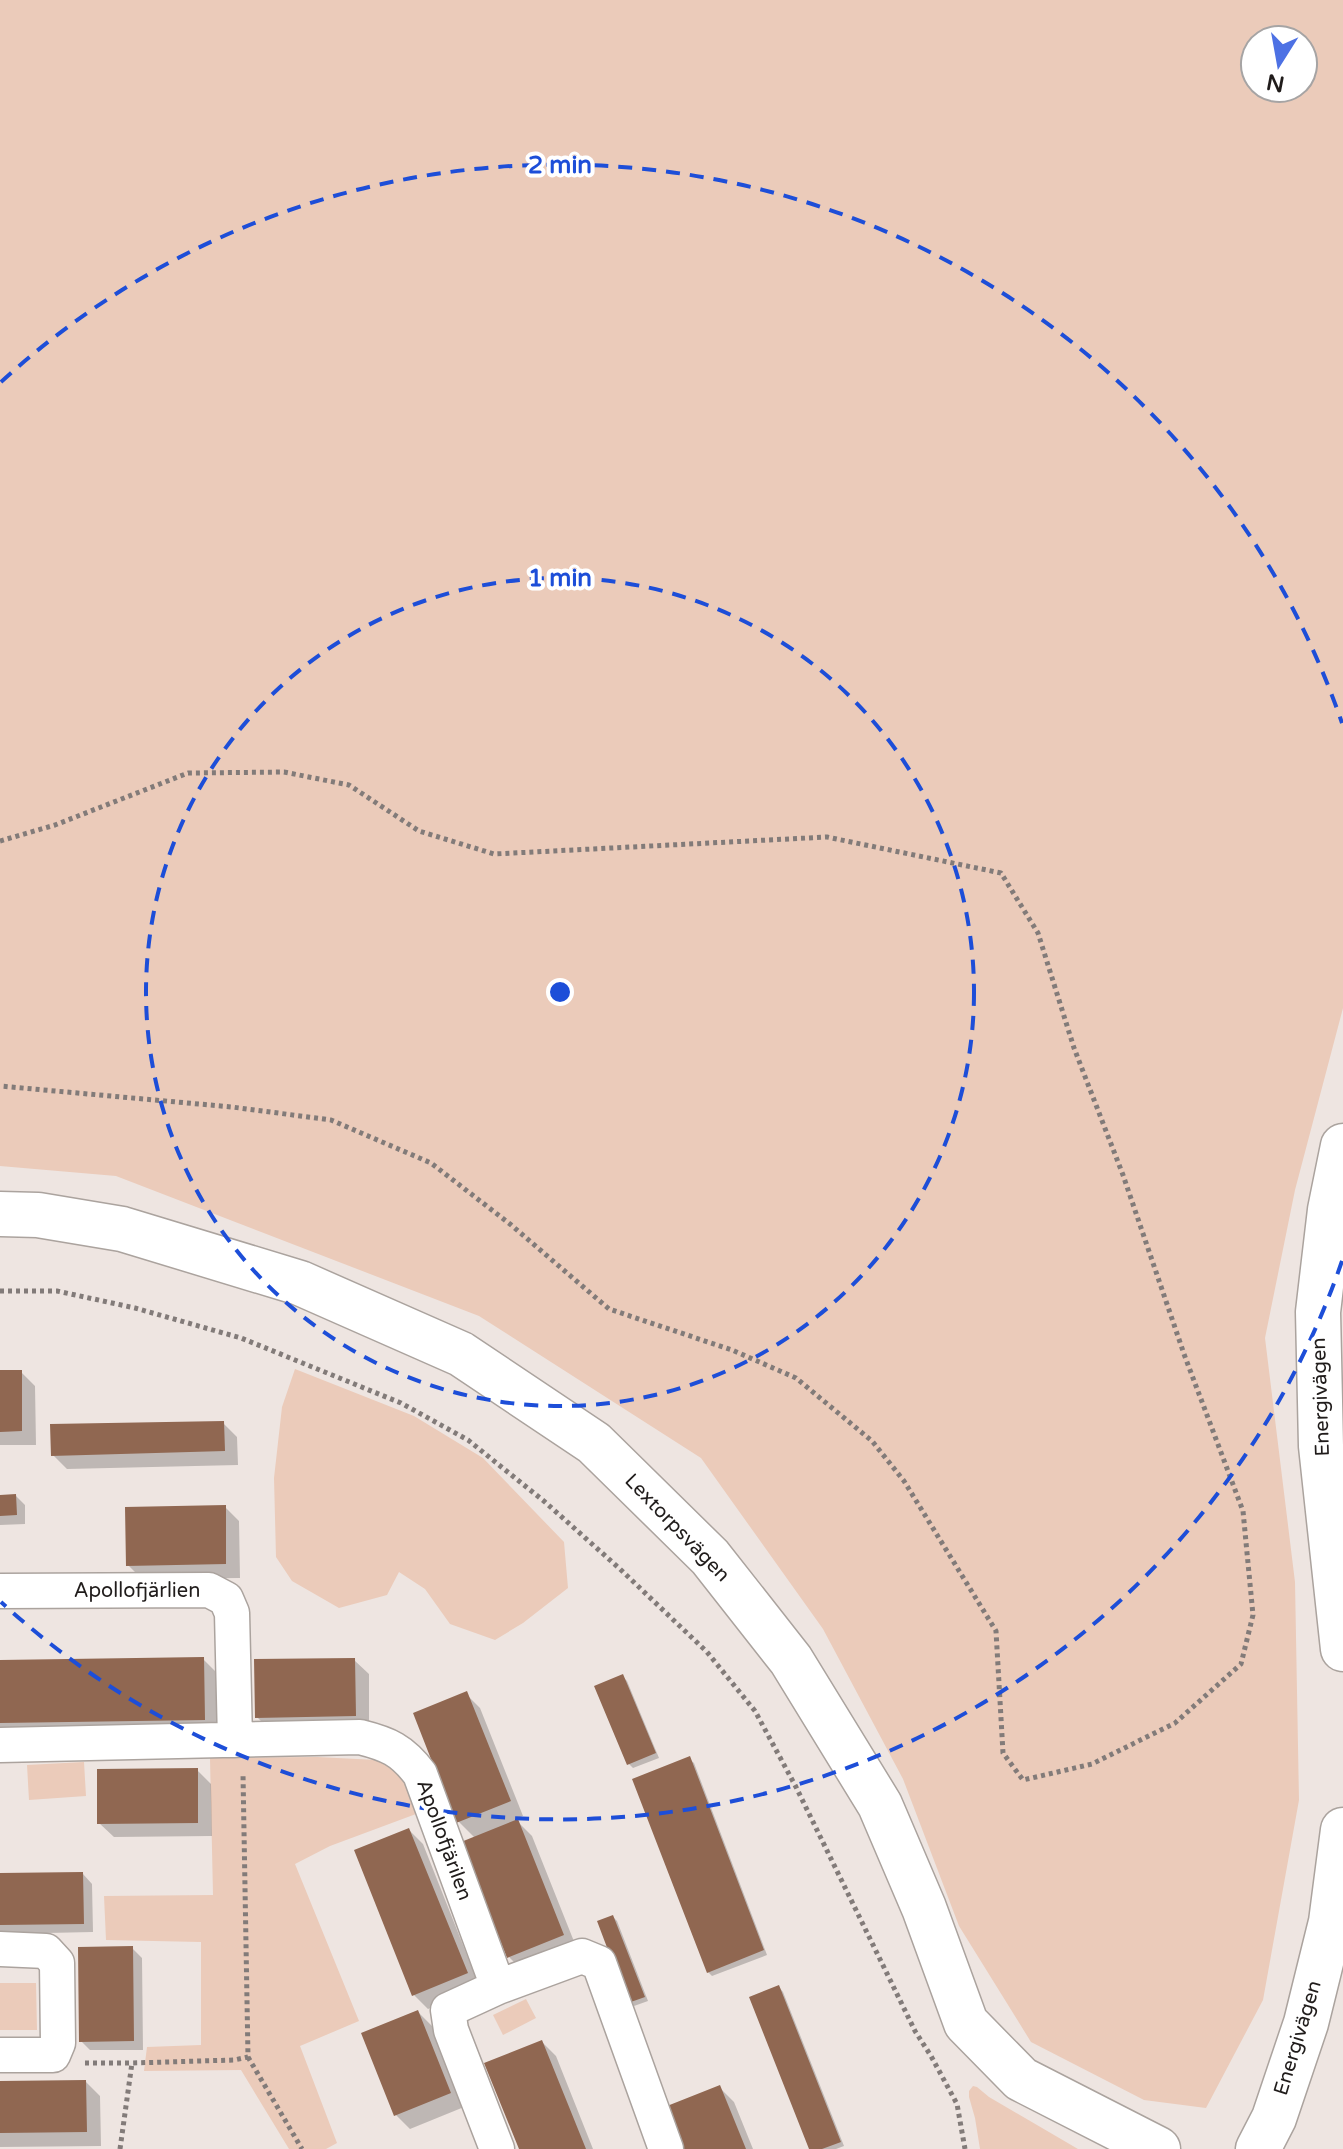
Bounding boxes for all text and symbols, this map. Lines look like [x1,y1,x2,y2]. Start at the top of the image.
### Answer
north arrow [1239,24,1319,104]
text: N [1264,68,1287,97]
text: 2 min [528,151,592,180]
text: 1 min [528,564,592,593]
centre of rings [546,978,574,1006]
street label: Energivägen [1307,1337,1335,1457]
street label: Lextorpsvägen [619,1469,735,1587]
street label: Apollofjärlien [74,1579,200,1603]
street label: Apollofjärilen [411,1776,477,1904]
street label: Energivägen [1269,1978,1327,2098]

